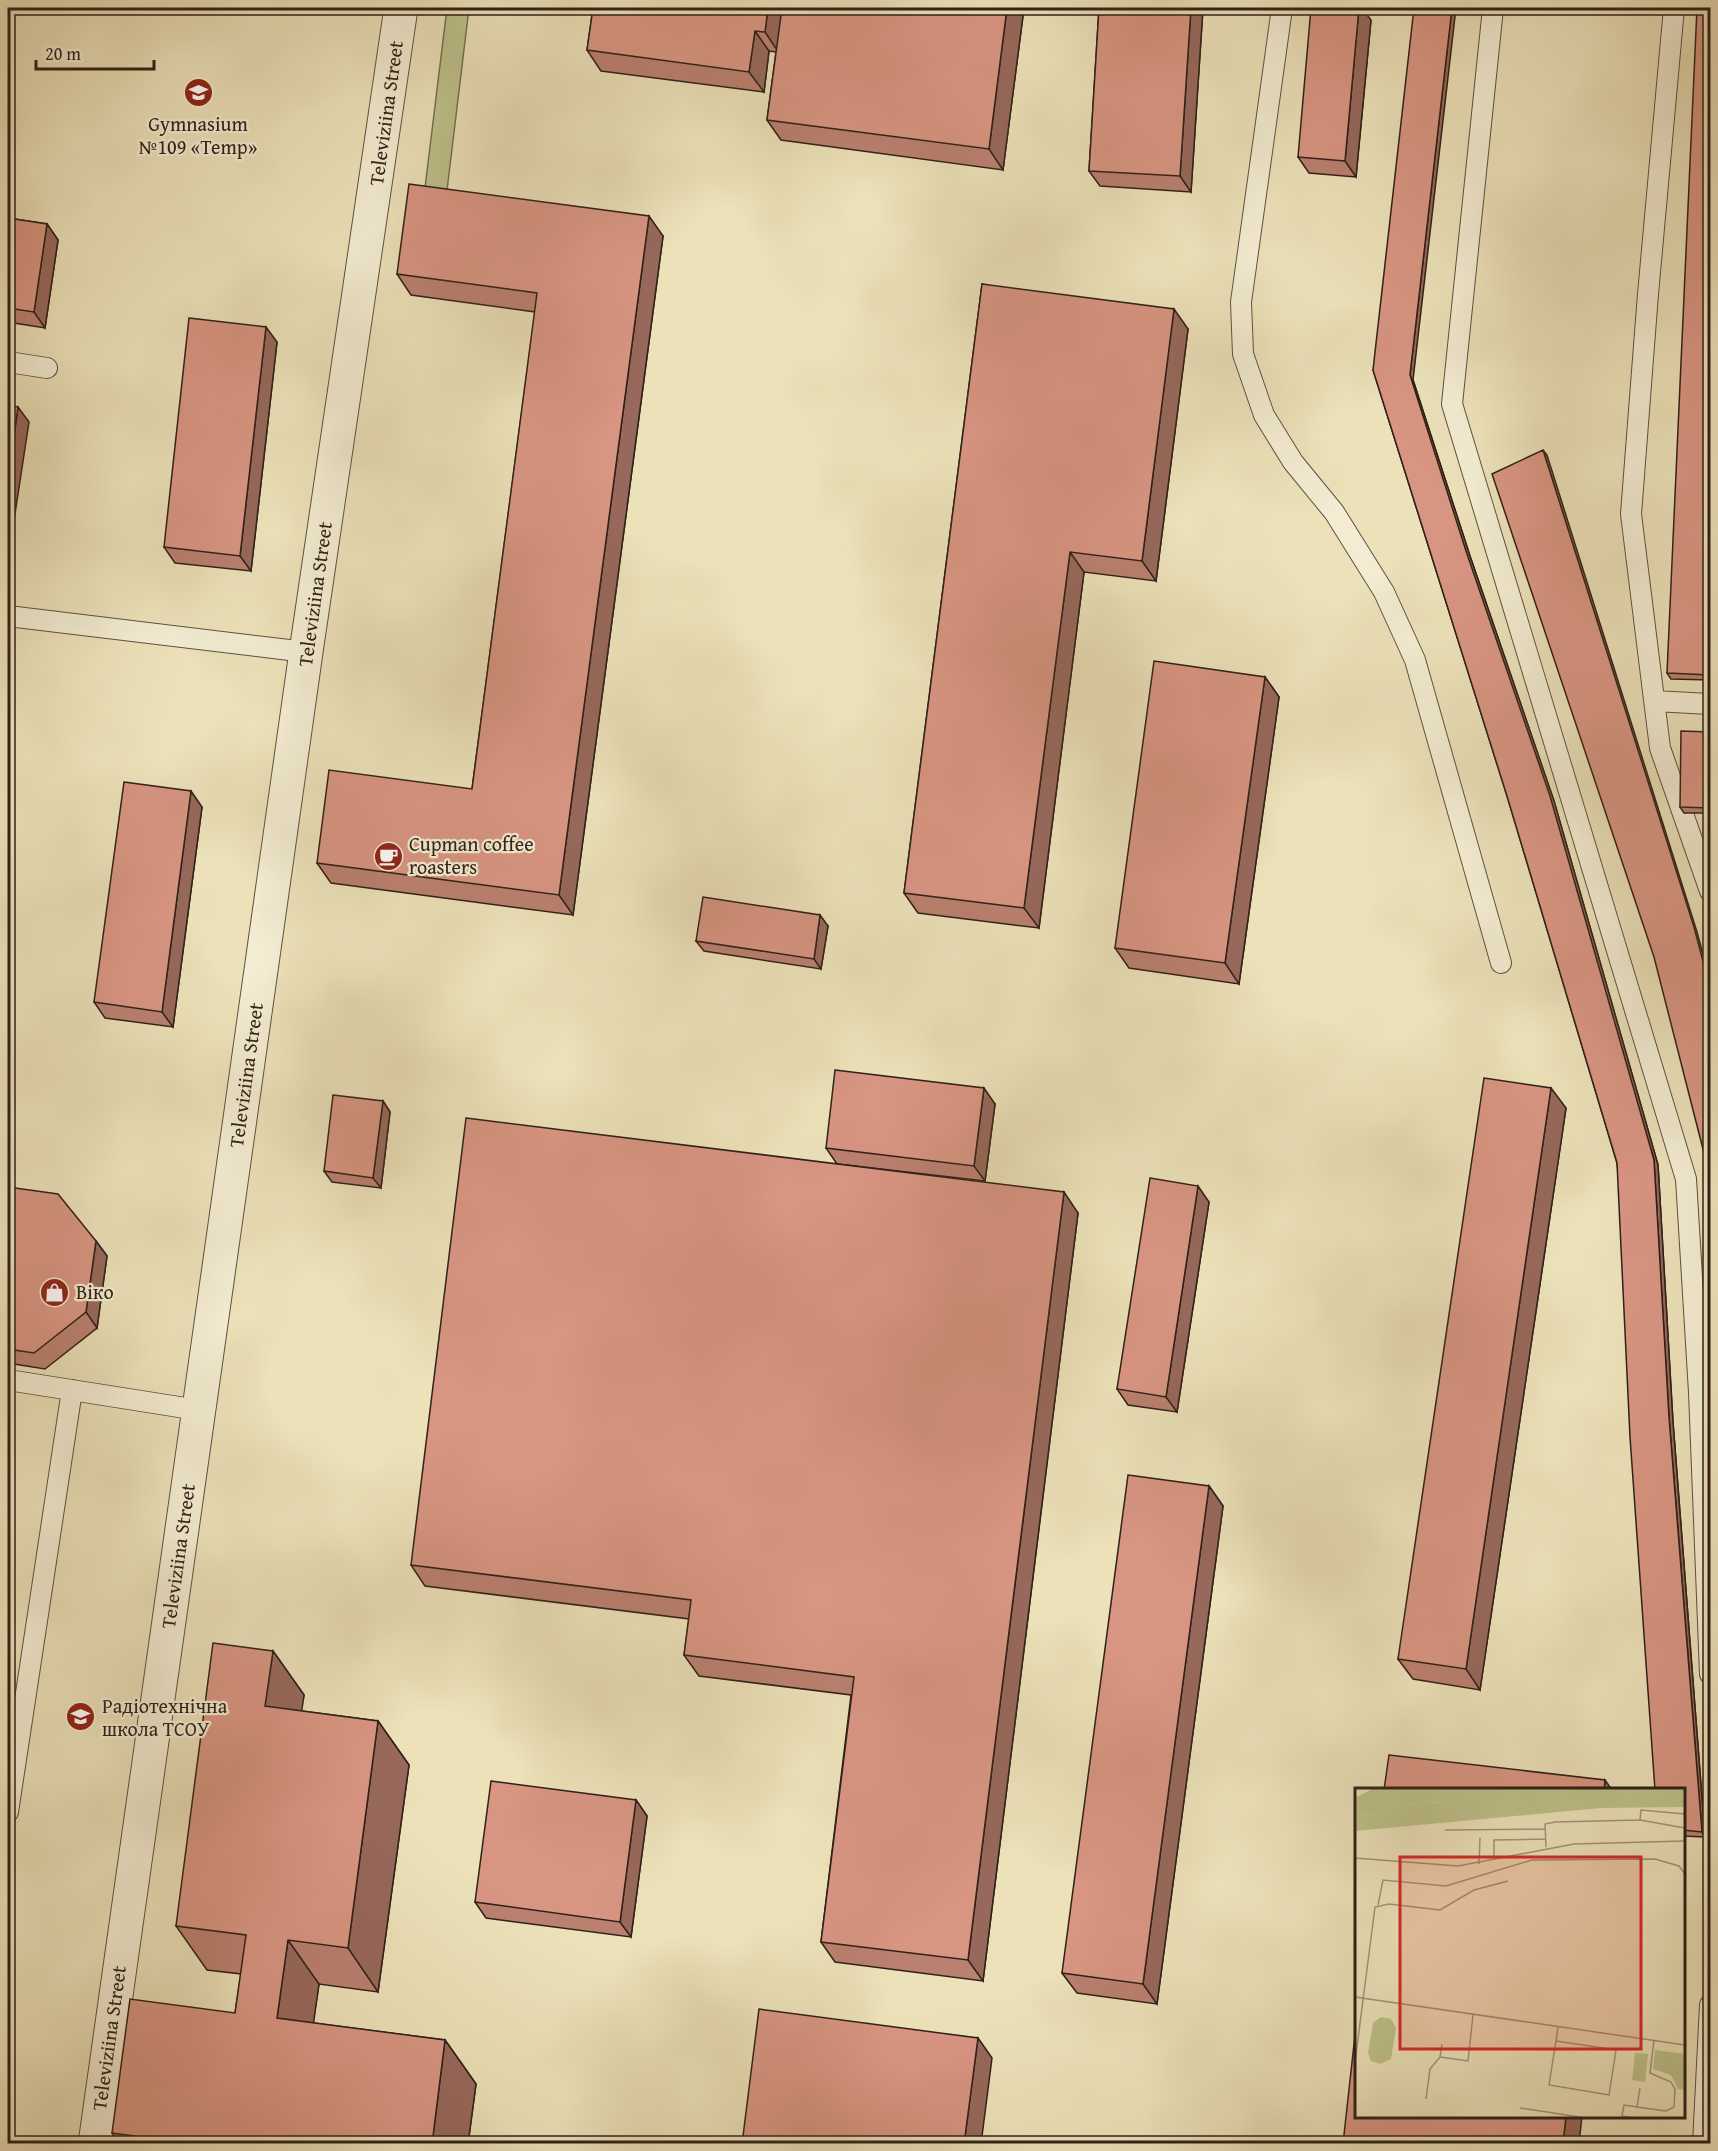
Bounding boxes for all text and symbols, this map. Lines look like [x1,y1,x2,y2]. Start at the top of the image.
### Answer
scale bar [36,33,154,71]
street label: Televiziina Street [361,39,410,187]
text: 20 m [45,40,81,67]
school or university icon: Gymnasium №109 «Temp» [182,77,214,109]
place label: Gymnasium №109 «Temp» [139,109,258,161]
street label: Televiziina Street [290,520,339,668]
place label: Cupman coffee roasters [409,829,534,881]
cafe icon: Cupman coffee roasters [372,840,404,872]
street label: Televiziina Street [221,1001,270,1149]
shop icon: Віко [39,1276,71,1308]
place label: Віко [76,1277,114,1306]
street label: Televiziina Street [153,1482,202,1630]
place label: Радіотехнічна школа ТСОУ [102,1691,228,1743]
school or university icon: Радіотехнічна школа ТСОУ [65,1701,97,1733]
inset map [1355,1788,1685,2118]
street label: Televiziina Street [84,1964,133,2112]

